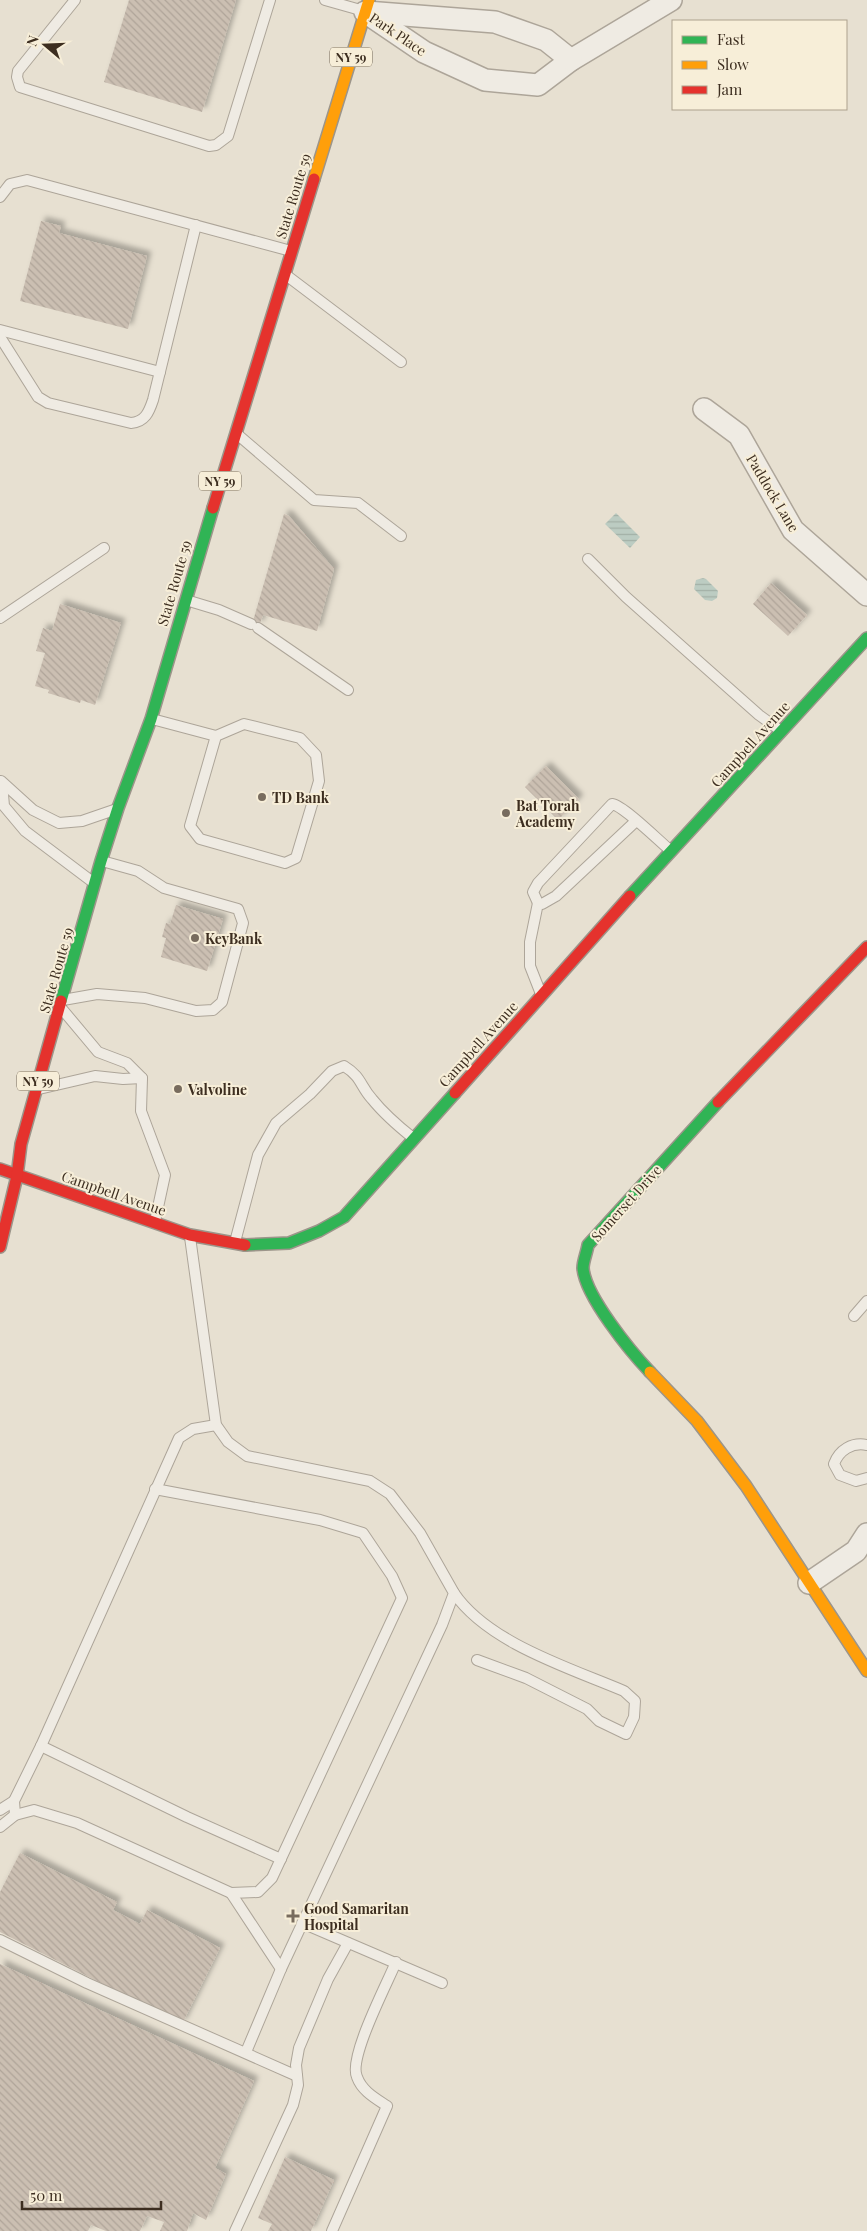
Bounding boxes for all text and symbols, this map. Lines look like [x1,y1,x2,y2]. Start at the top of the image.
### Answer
street label: Park Place [366,8,430,60]
north arrow [20,20,70,70]
legend [672,20,847,110]
text: Fast [717,29,746,49]
text: N [22,33,43,48]
road number: NY 59 [330,48,372,66]
text: Slow [717,54,749,74]
text: Jam [716,79,743,99]
street label: State Route 59 [271,151,315,241]
street label: Paddock Lane [742,451,804,535]
road number: NY 59 [199,472,241,491]
street label: State Route 59 [153,538,195,628]
street label: Campbell Avenue [706,697,794,791]
place label: TD Bank [272,788,330,807]
marker: TD Bank [256,791,268,803]
place label: Bat Torah Academy [515,796,580,831]
marker: Bat Torah Academy [500,807,512,819]
street label: State Route 59 [35,925,77,1015]
place label: KeyBank [205,929,263,948]
marker: KeyBank [189,932,201,944]
street label: Campbell Avenue [434,997,522,1091]
road number: NY 59 [17,1072,59,1090]
place label: Valvoline [187,1080,247,1099]
marker: Valvoline [172,1083,184,1095]
street label: Somerset Drive [587,1161,665,1245]
street label: Campbell Avenue [59,1166,169,1220]
place label: Good Samaritan Hospital [304,1899,409,1934]
marker: Good Samaritan Hospital [286,1909,300,1923]
scale bar [22,2178,161,2210]
text: 50 m [30,2185,63,2205]

